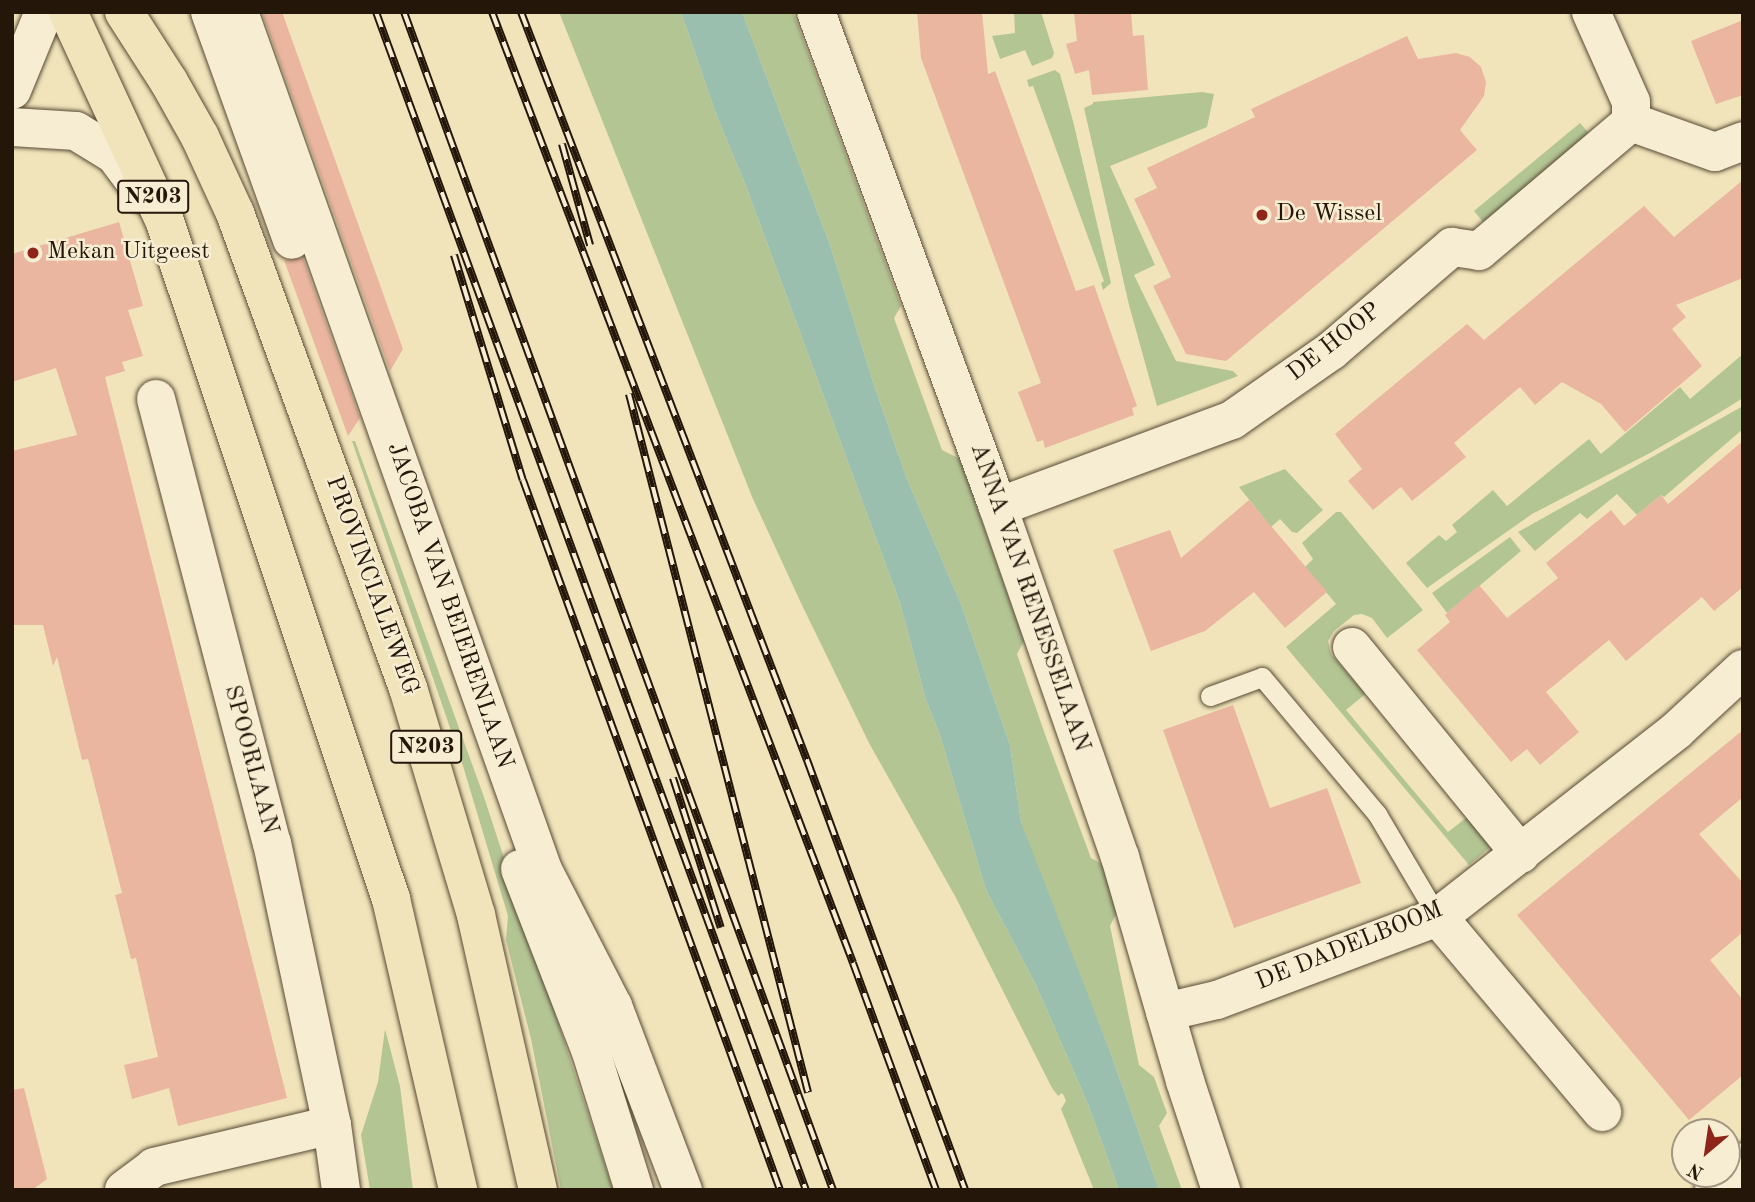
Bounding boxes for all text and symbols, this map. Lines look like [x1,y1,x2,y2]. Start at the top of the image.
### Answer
road number: N203 [116,178,190,216]
place label: De Wissel [1276,201,1382,229]
marker: De Wissel [1254,207,1270,223]
place label: Mekan Uitgeest [47,239,210,267]
marker: Mekan Uitgeest [25,245,41,261]
street label: DE HOOP [1282,298,1388,388]
street label: JACOBA VAN BEIERENLAAN [379,439,519,773]
street label: ANNA VAN RENESSELAAN [963,440,1095,756]
street label: PROVINCIALEWEG [318,473,424,699]
street label: SPOORLAAN [216,682,284,838]
road number: N203 [389,727,463,766]
street label: DE DADELBOOM [1252,896,1448,998]
north arrow [1671,1118,1741,1188]
text: N [1686,1158,1708,1182]

